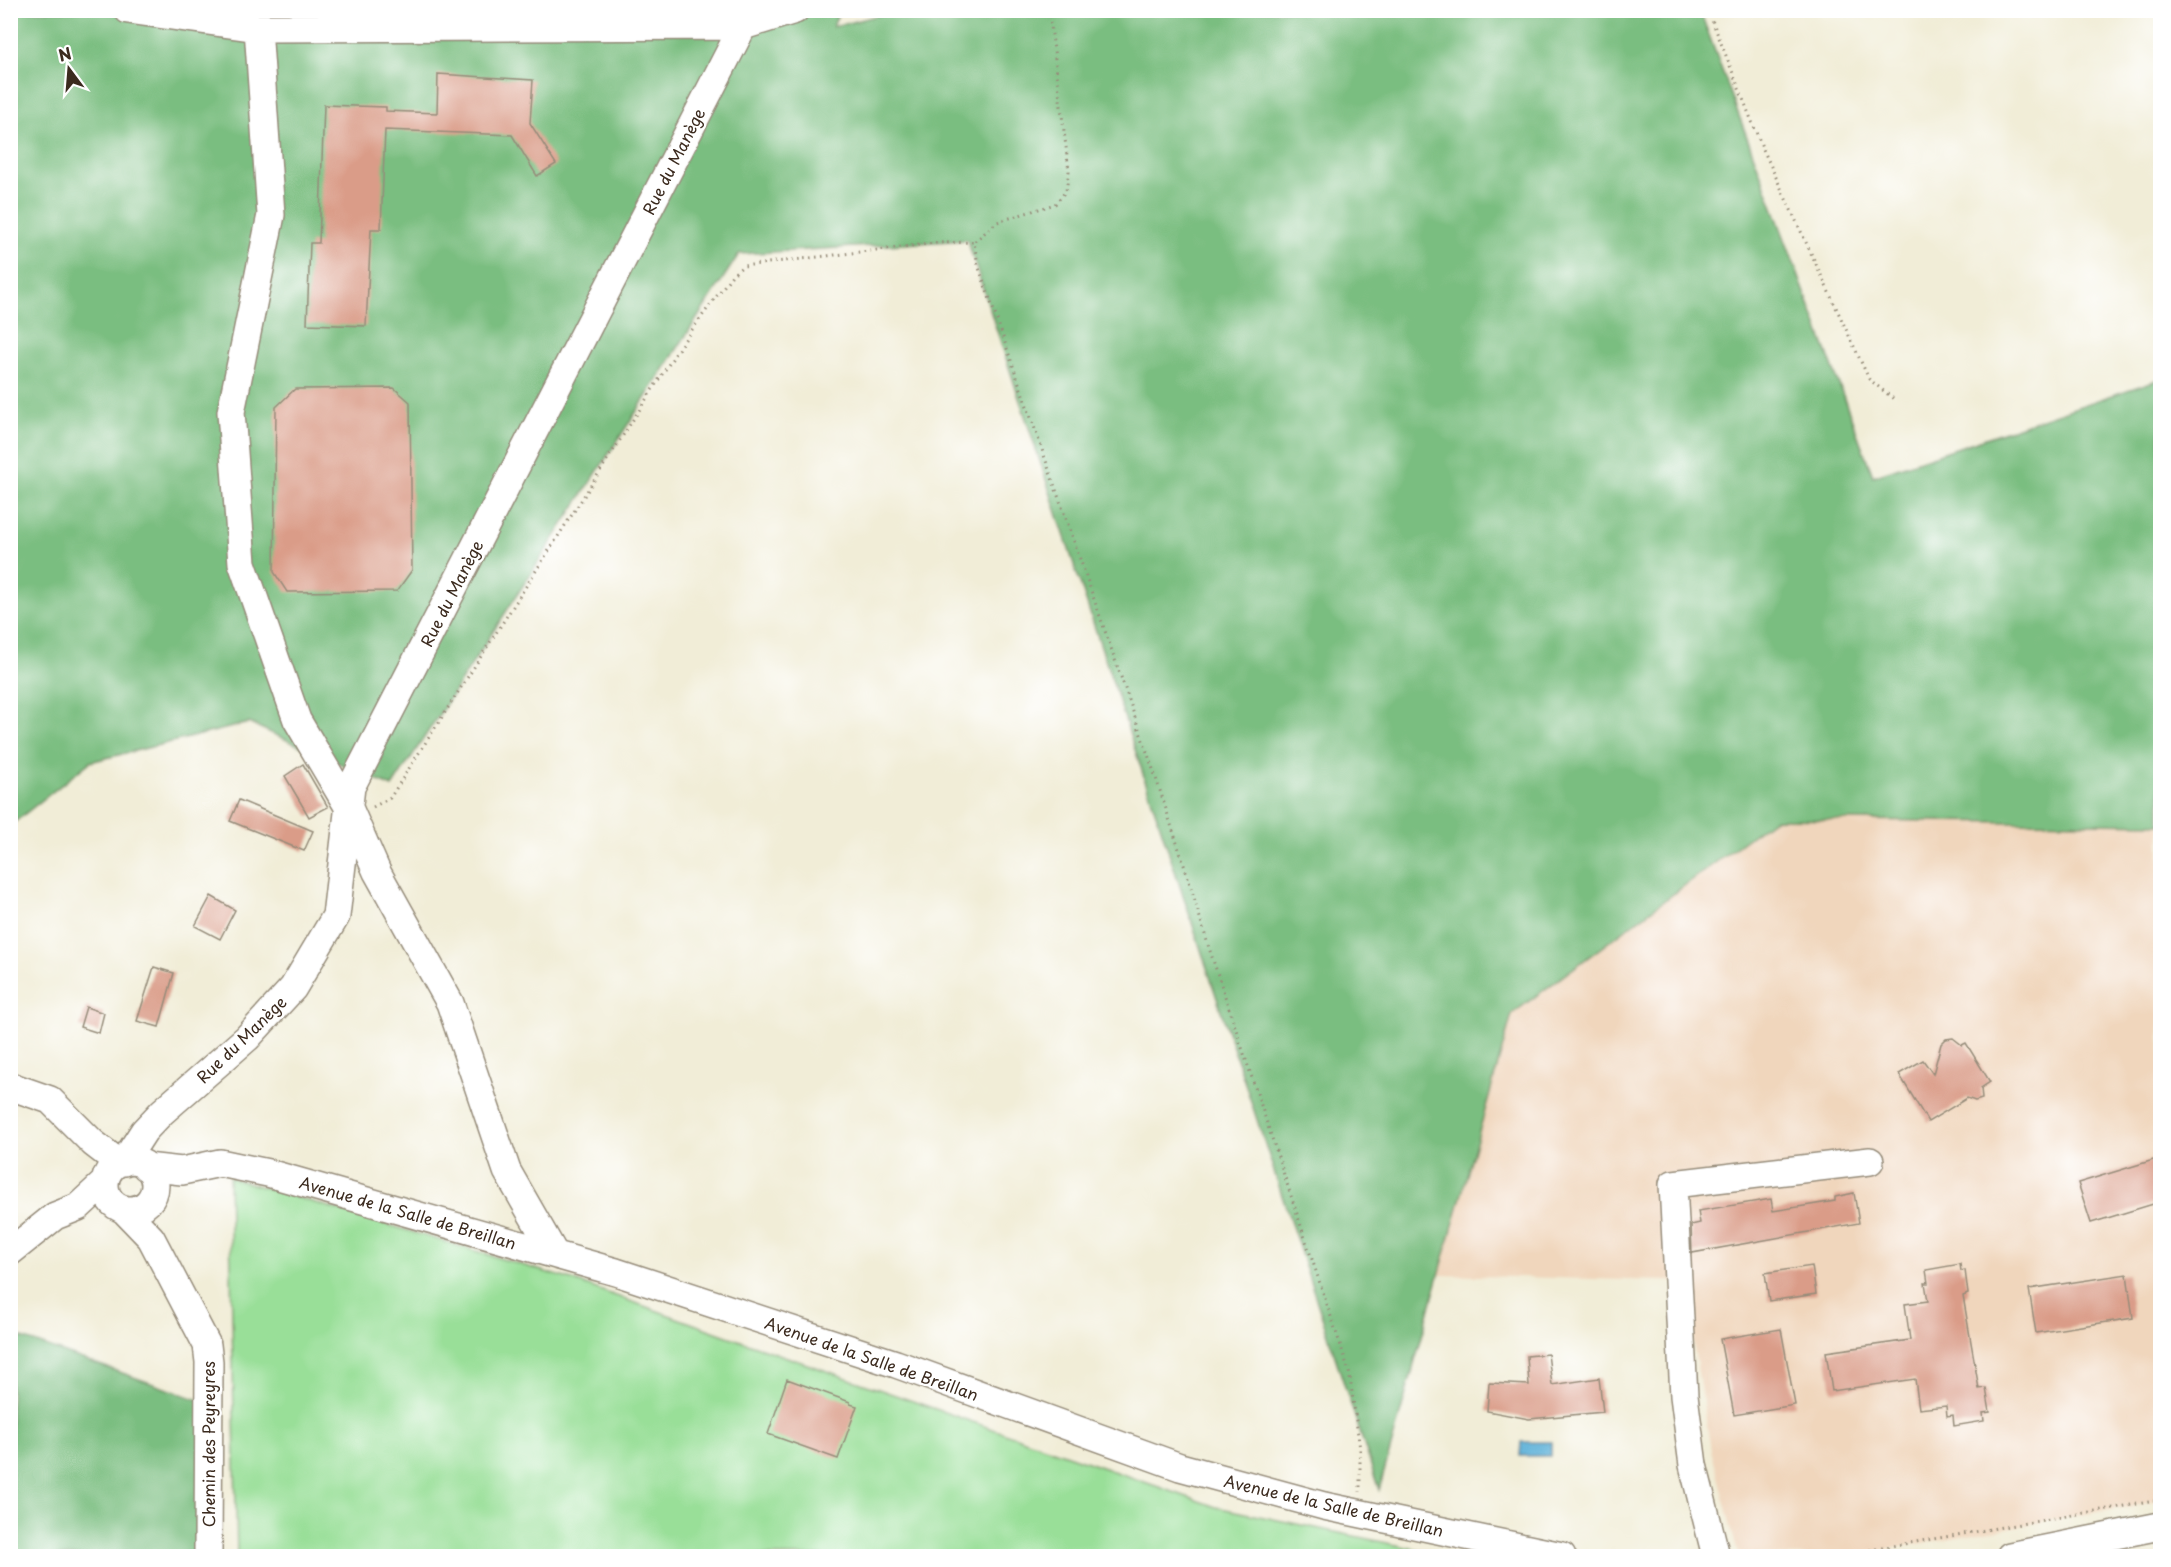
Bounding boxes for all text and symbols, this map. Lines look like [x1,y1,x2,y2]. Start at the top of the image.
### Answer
north arrow [39,39,99,99]
text: N [55,40,74,67]
street label: Rue du Manège [636,103,710,218]
street label: Rue du Manège [414,535,488,650]
street label: Rue du Manège [191,990,292,1088]
street label: Avenue de la Salle de Breillan [297,1170,519,1254]
street label: Avenue de la Salle de Breillan [762,1310,982,1406]
street label: Chemin des Peyreyres [196,1361,220,1527]
street label: Avenue de la Salle de Breillan [1222,1468,1446,1542]

